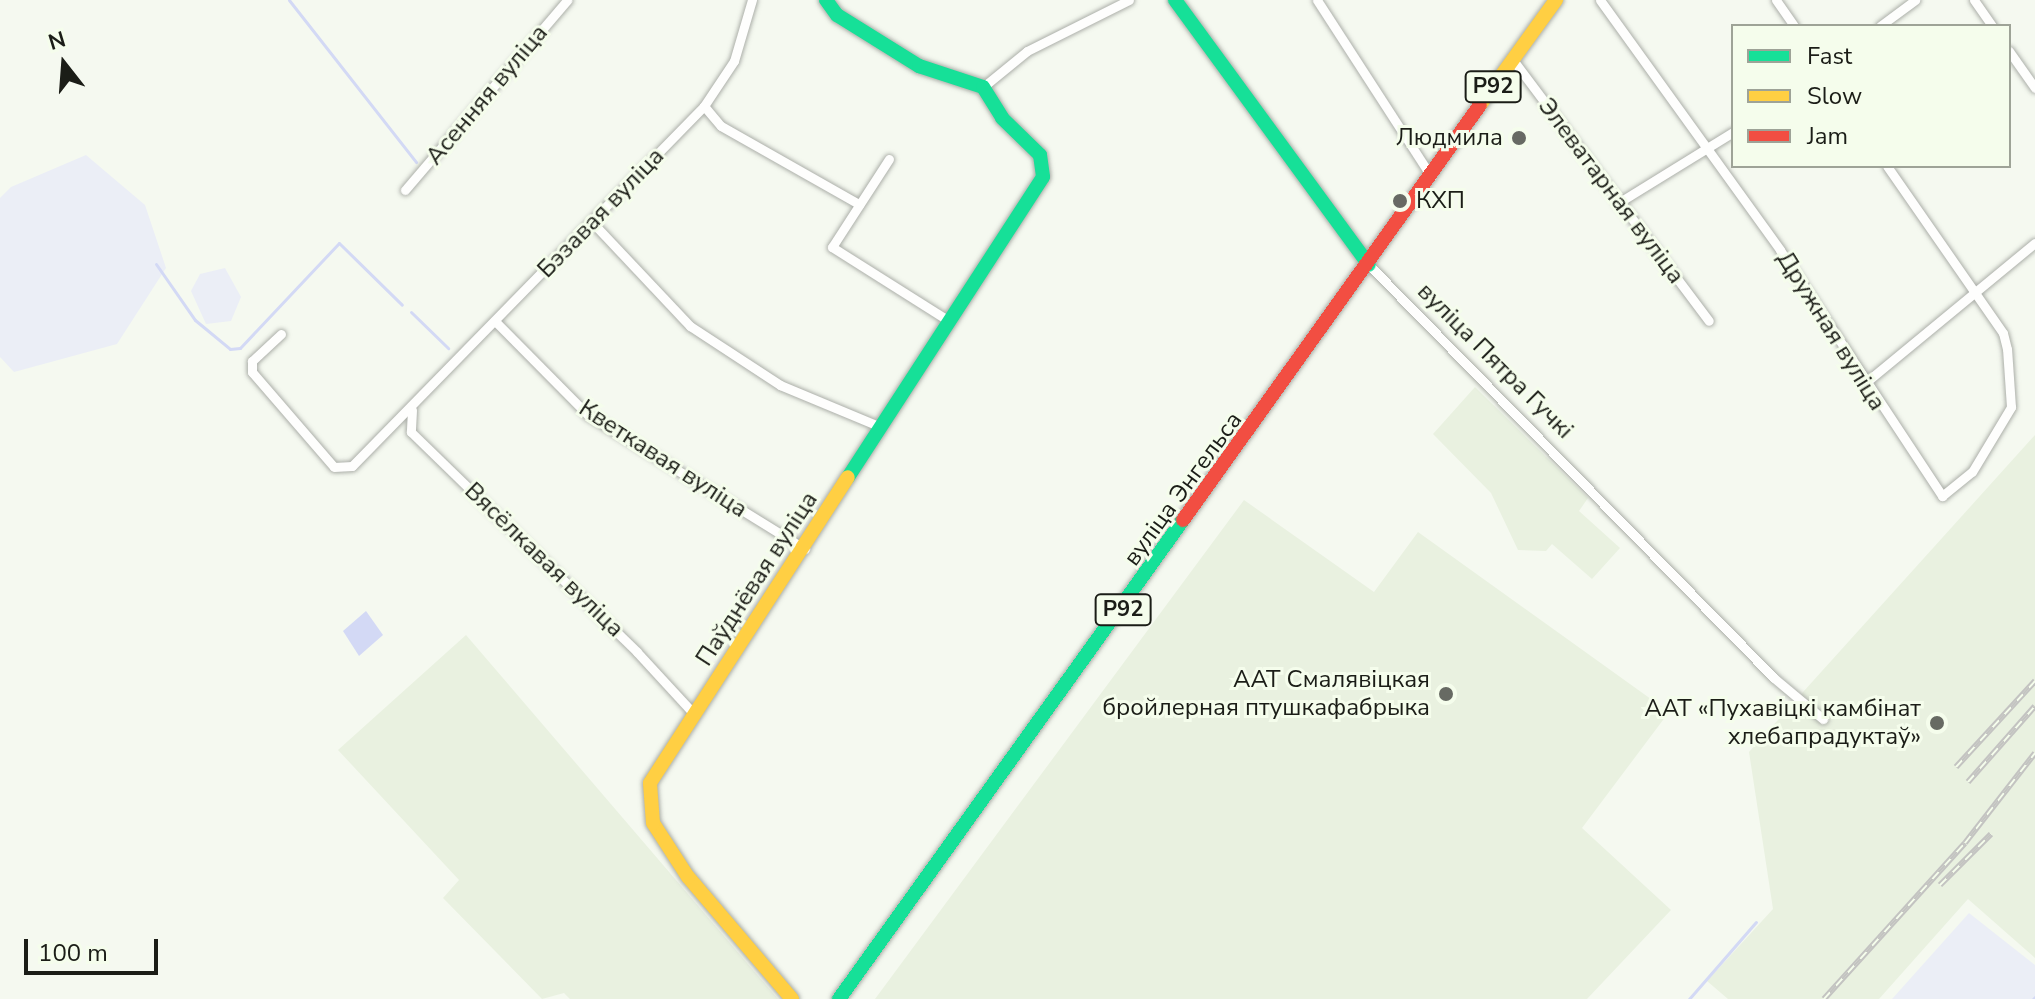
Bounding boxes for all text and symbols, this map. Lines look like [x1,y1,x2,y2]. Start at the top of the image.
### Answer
street label: Асенняя вуліца [420,19,554,171]
north arrow [24,24,104,104]
text: N [45,24,69,58]
legend [1731,24,2011,168]
text: Fast [1807,40,1852,72]
road number: Р92 [1463,69,1523,105]
text: Slow [1807,80,1862,112]
street label: Элеватарная вуліца [1532,93,1690,289]
text: Jam [1807,120,1848,152]
place label: Людмила [1396,124,1503,152]
marker: Людмила [1510,129,1528,147]
street label: Бэзавая вуліца [532,142,670,284]
place label: КХП [1416,187,1465,215]
marker: КХП [1391,192,1409,210]
street label: Дружная вуліца [1771,246,1891,416]
street label: вуліца Пятра Гучкі [1411,277,1579,445]
street label: Кветкавая вуліца [573,394,753,524]
street label: вуліца Энгельса [1118,407,1248,571]
street label: Вясёлкавая вуліца [459,477,629,643]
street label: Паўднёвая вуліца [690,487,824,671]
road number: Р92 [1093,592,1153,628]
place label: ААТ Смалявіцкая бройлерная птушкафабрыка [1103,666,1430,722]
marker: ААТ Смалявіцкая бройлерная птушкафабрыка [1437,685,1455,703]
place label: ААТ «Пухавіцкі камбінат хлебапрадуктаў» [1644,695,1921,751]
marker: ААТ «Пухавіцкі камбінат хлебапрадуктаў» [1928,714,1946,732]
scale bar [28,923,162,973]
text: 100 m [38,937,108,969]

